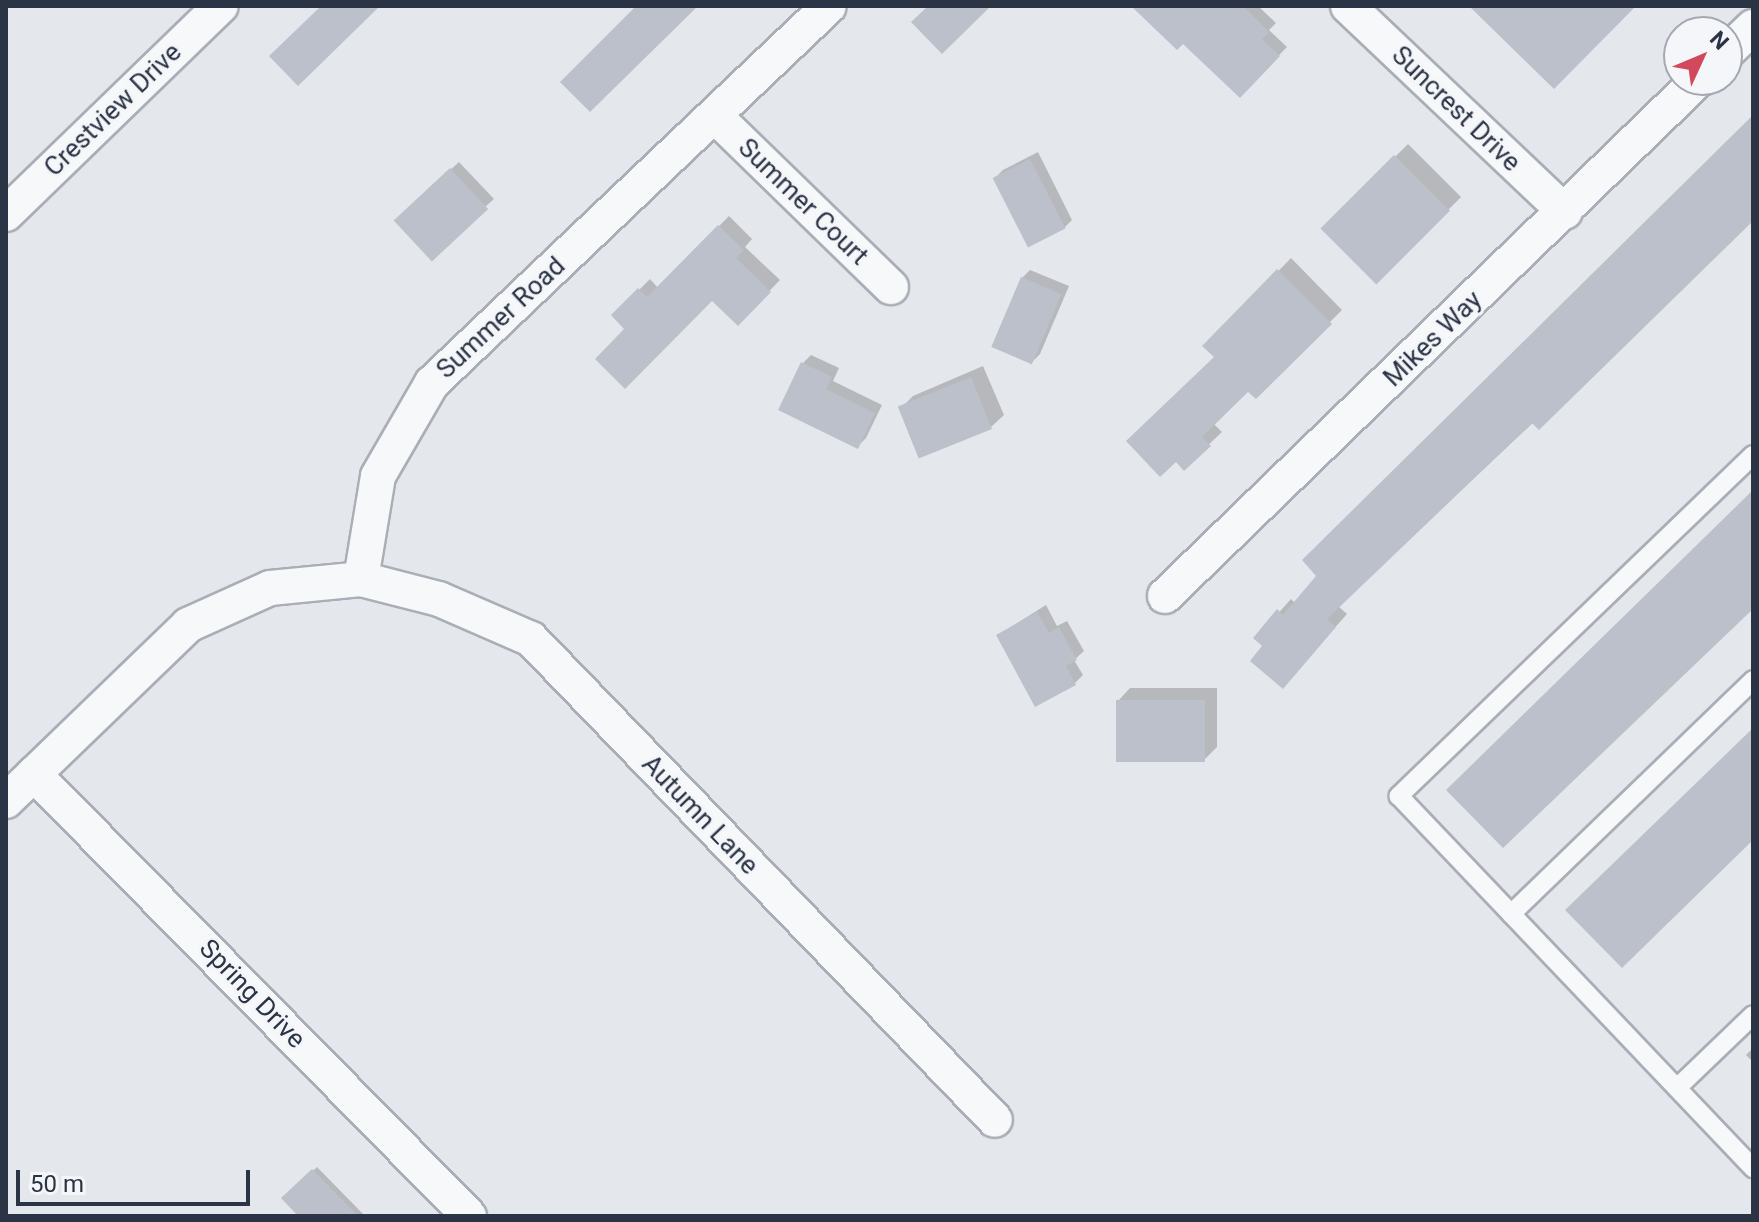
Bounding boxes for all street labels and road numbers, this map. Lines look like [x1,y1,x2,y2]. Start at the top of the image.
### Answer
street label: Crestview Drive [38,37,188,183]
street label: Suncrest Drive [1385,40,1527,178]
street label: Summer Court [732,132,874,272]
street label: Summer Road [430,251,572,385]
street label: Mikes Way [1377,285,1489,393]
street label: Autumn Lane [635,749,765,881]
street label: Spring Drive [193,933,311,1055]

